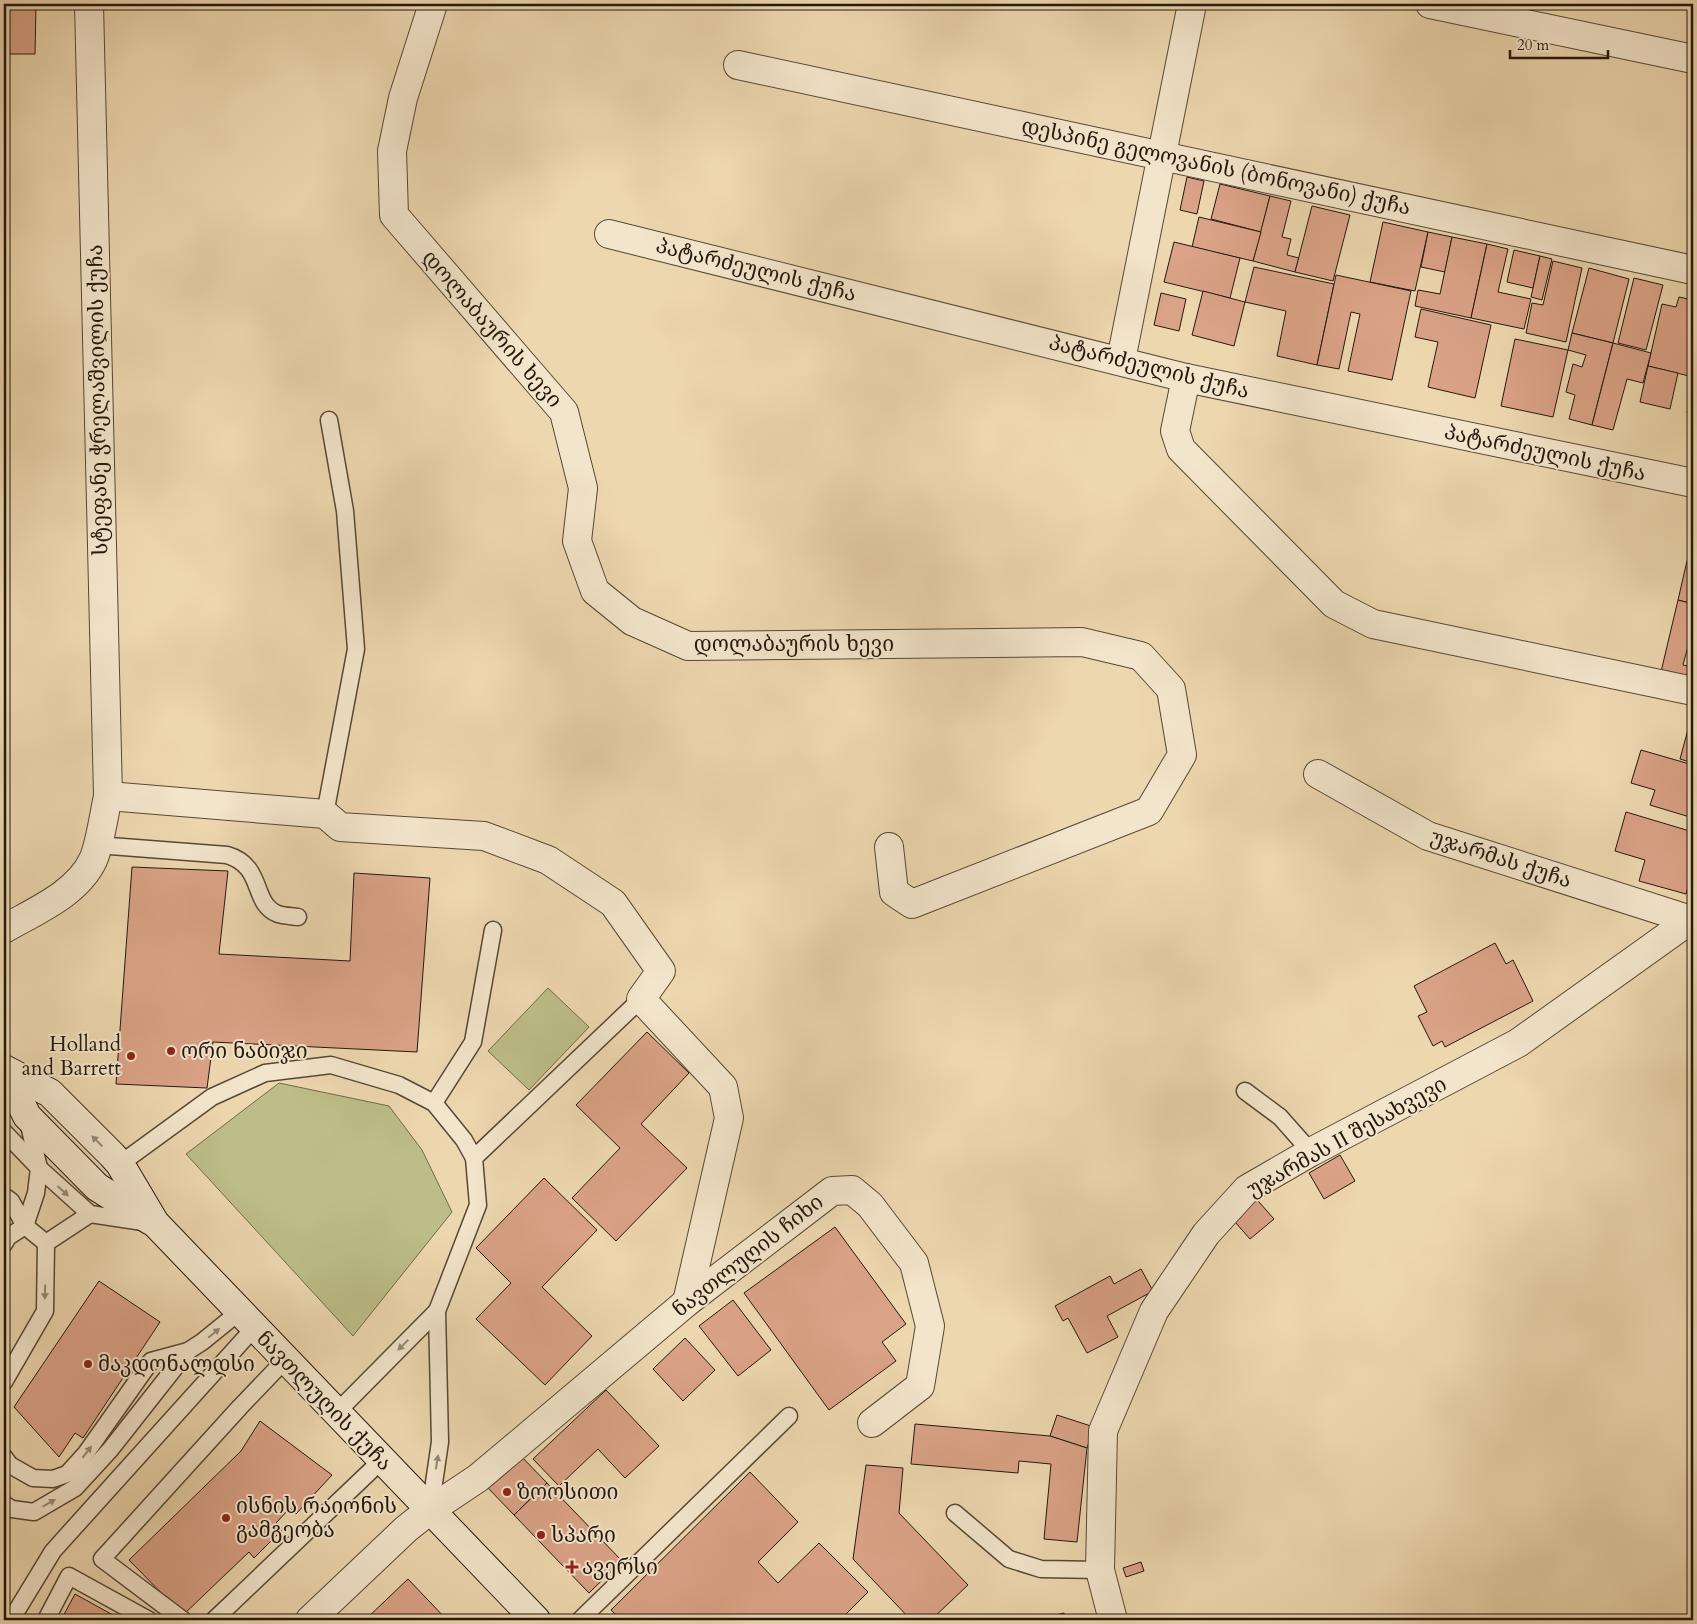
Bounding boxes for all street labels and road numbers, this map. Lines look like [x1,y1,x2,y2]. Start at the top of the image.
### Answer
street label: დესპინე გელოვანის (ბონოვანი) ქუჩა [1019,112,1413,222]
street label: პატარძეულის ქუჩა [653,231,859,309]
street label: სტეფანე ჭრელაშვილის ქუჩა [81,244,115,556]
street label: დოლაბაურის ხევი [415,244,569,414]
street label: პატარძეულის ქუჩა [1046,328,1252,406]
street label: პატარძეულის ქუჩა [1441,417,1649,489]
street label: დოლაბაურის ხევი [694,630,894,659]
street label: უჯარმას ქუჩა [1427,823,1575,895]
street label: უჯარმას II შესახვევი [1242,1070,1452,1204]
street label: ნავთლუღის ჩიხი [666,1188,830,1324]
street label: ნავთლუღის ქუჩა [250,1325,398,1477]

